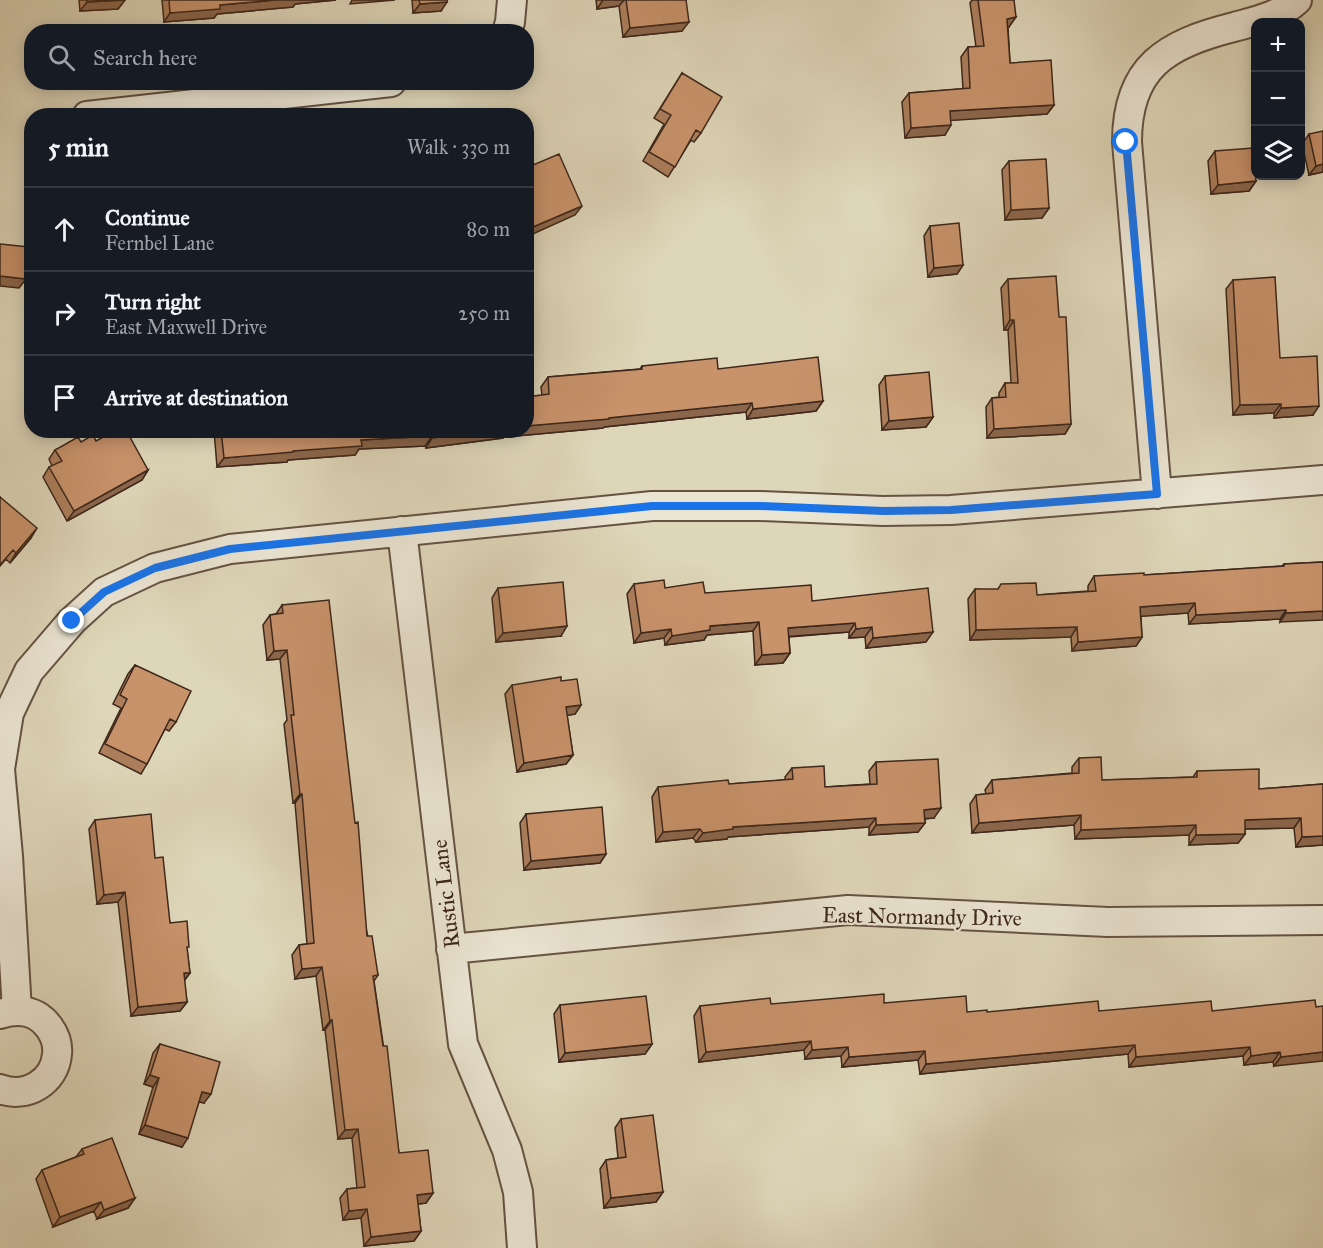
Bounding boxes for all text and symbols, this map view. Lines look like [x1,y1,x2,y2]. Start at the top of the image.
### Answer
map controls [1251,18,1305,180]
button: + [1251,18,1305,72]
search box [24,24,534,90]
icon: search [45,41,78,74]
text: Search here [93,44,197,71]
button: − [1251,72,1305,126]
button: layers [1251,126,1305,180]
route start [1112,128,1138,154]
text: 5 min [48,131,109,163]
text: Walk · 330 m [407,135,510,159]
text: Continue [105,204,190,231]
icon: ahead [48,213,81,246]
text: 80 m [467,217,510,241]
text: Fernbel Lane [105,231,214,255]
text: Turn right [105,288,201,315]
icon: right [48,297,81,330]
text: 250 m [458,301,510,325]
text: East Maxwell Drive [105,315,267,339]
icon: arrive [48,381,81,414]
text: Arrive at destination [105,384,288,411]
route end [58,607,84,633]
street label: Rustic Lane [425,838,466,950]
street label: East Normandy Drive [822,901,1022,932]

